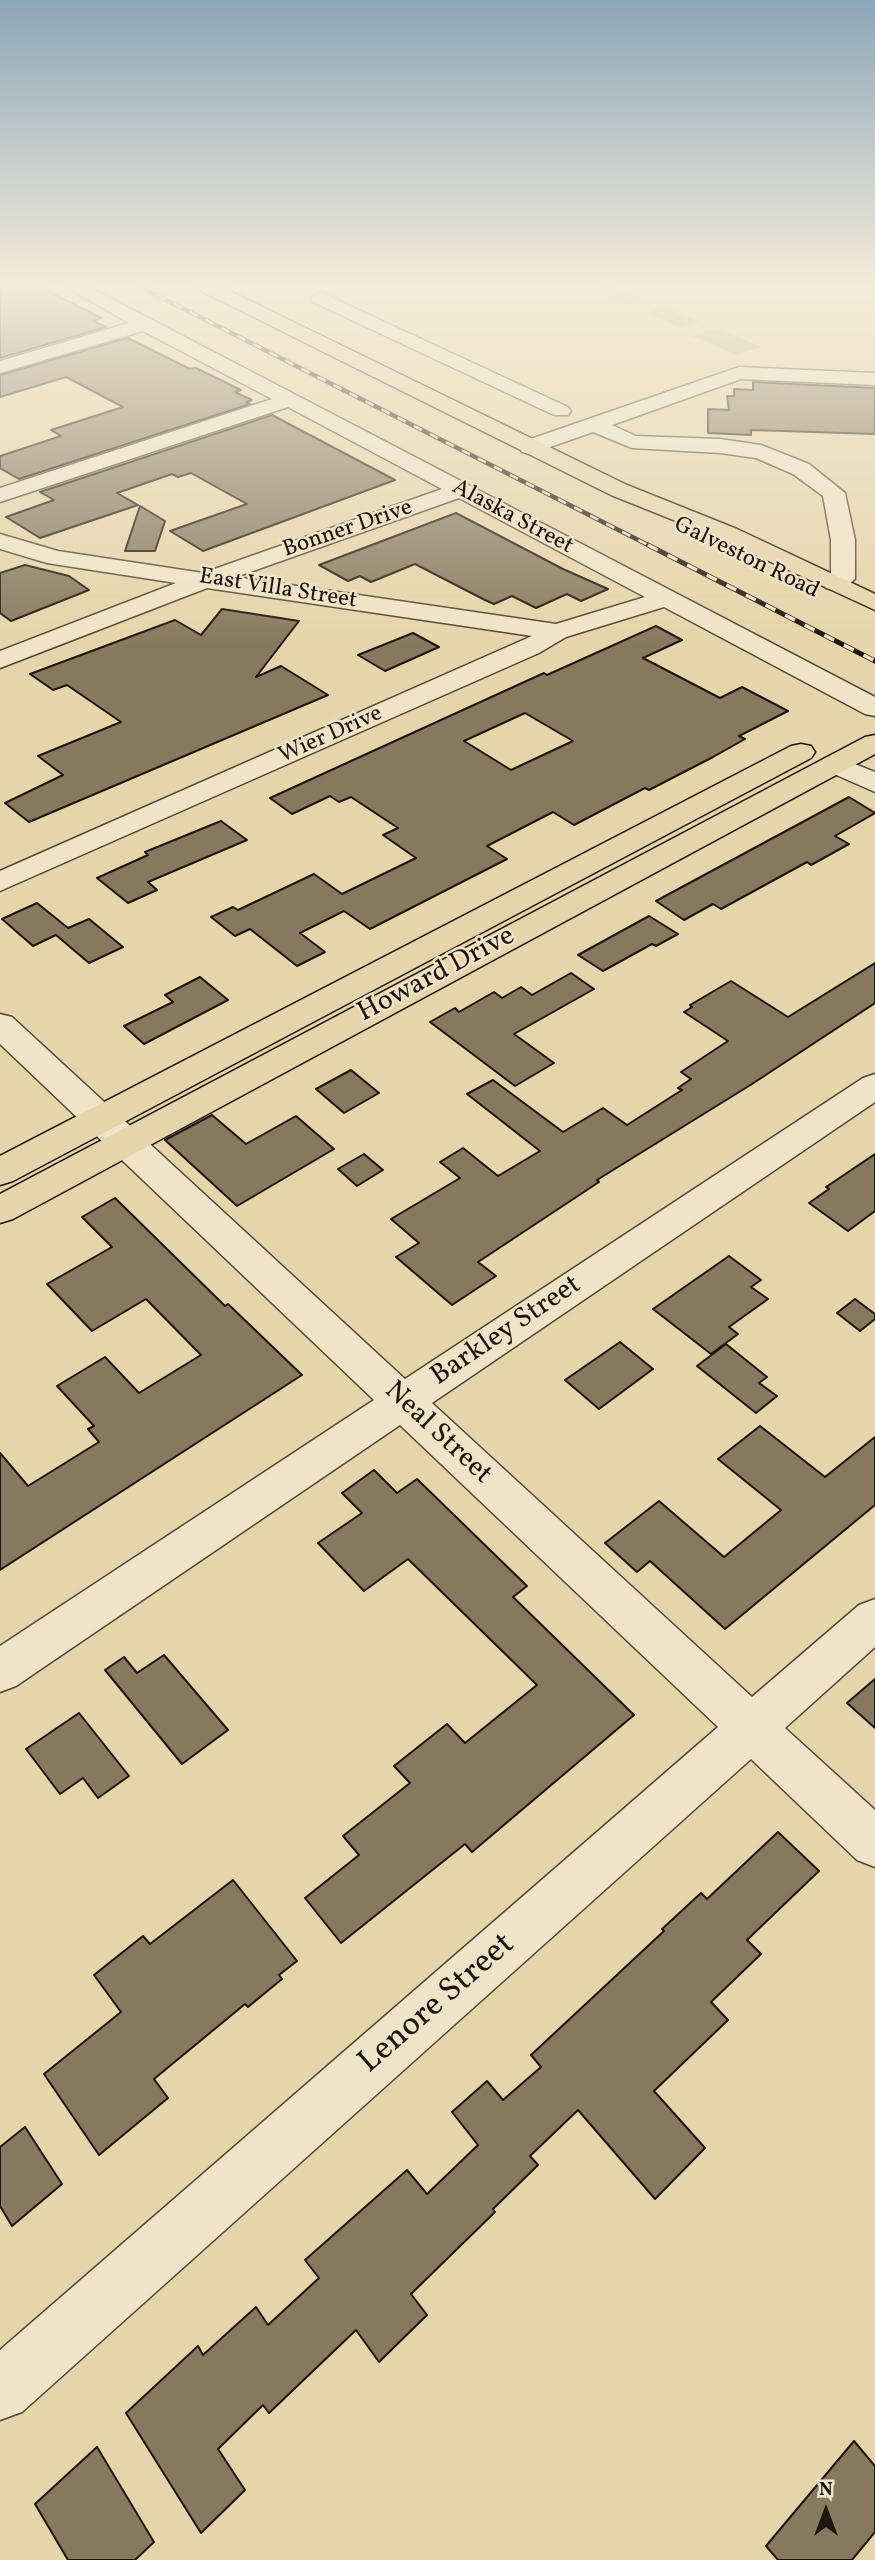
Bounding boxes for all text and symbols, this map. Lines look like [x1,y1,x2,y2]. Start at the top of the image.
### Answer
street label: Alaska Street [447,475,577,561]
street label: Bonner Drive [280,495,416,565]
street label: Galveston Road [669,512,823,606]
street label: East Villa Street [197,564,359,616]
street label: Wier Drive [275,701,387,771]
street label: Howard Drive [353,921,521,1031]
street label: Barkley Street [426,1269,588,1395]
street label: Neal Street [376,1376,498,1492]
street label: Lenore Street [352,1926,524,2084]
north arrow [791,2476,861,2546]
text: N [819,2477,833,2503]

